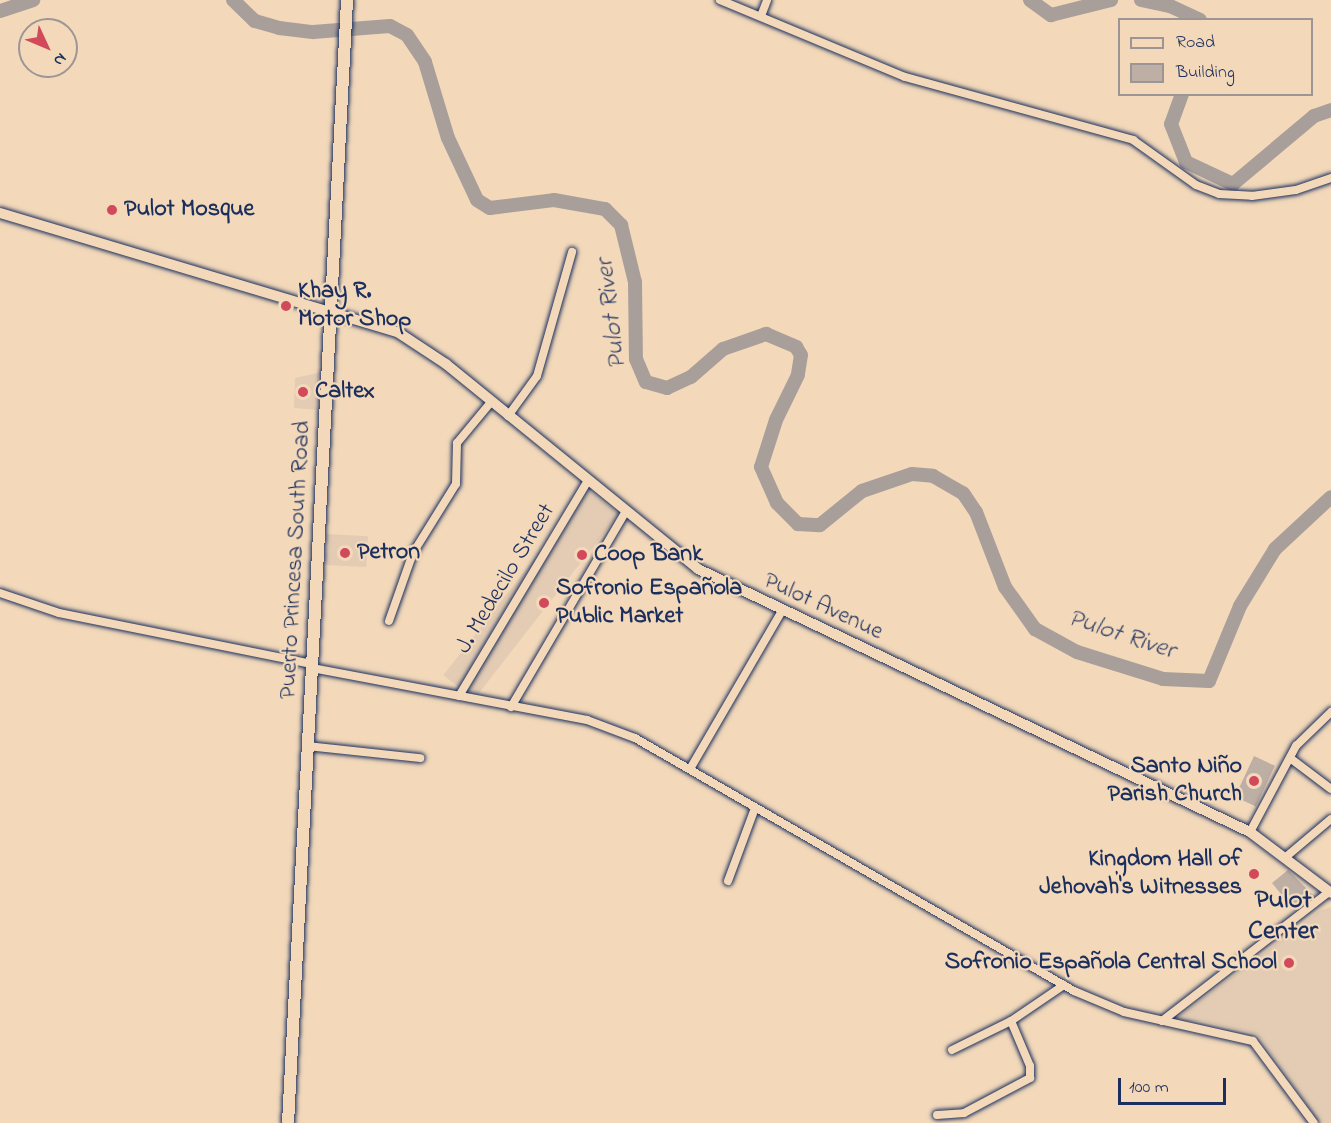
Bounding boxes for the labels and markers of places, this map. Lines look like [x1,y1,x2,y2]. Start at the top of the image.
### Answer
place label: Pulot Mosque [124,196,254,224]
marker: Pulot Mosque [105,203,119,217]
place label: Khay R. Motor Shop [298,278,411,334]
marker: Khay R. Motor Shop [279,299,293,313]
place label: Caltex [315,378,375,406]
marker: Caltex [296,385,310,399]
place label: Petron [357,539,420,567]
place label: Coop Bank [594,541,703,569]
marker: Petron [338,546,352,560]
marker: Coop Bank [575,548,589,562]
place label: Sofronio Española Public Market [556,575,742,631]
marker: Sofronio Española Public Market [537,596,551,610]
place label: Santo Niño Parish Church [1107,753,1242,809]
marker: Santo Niño Parish Church [1247,774,1261,788]
place label: Kingdom Hall of Jehovah's Witnesses [1039,846,1242,902]
marker: Kingdom Hall of Jehovah's Witnesses [1247,867,1261,881]
place label: Sofronio Española Central School [945,949,1277,977]
marker: Sofronio Española Central School [1282,956,1296,970]

